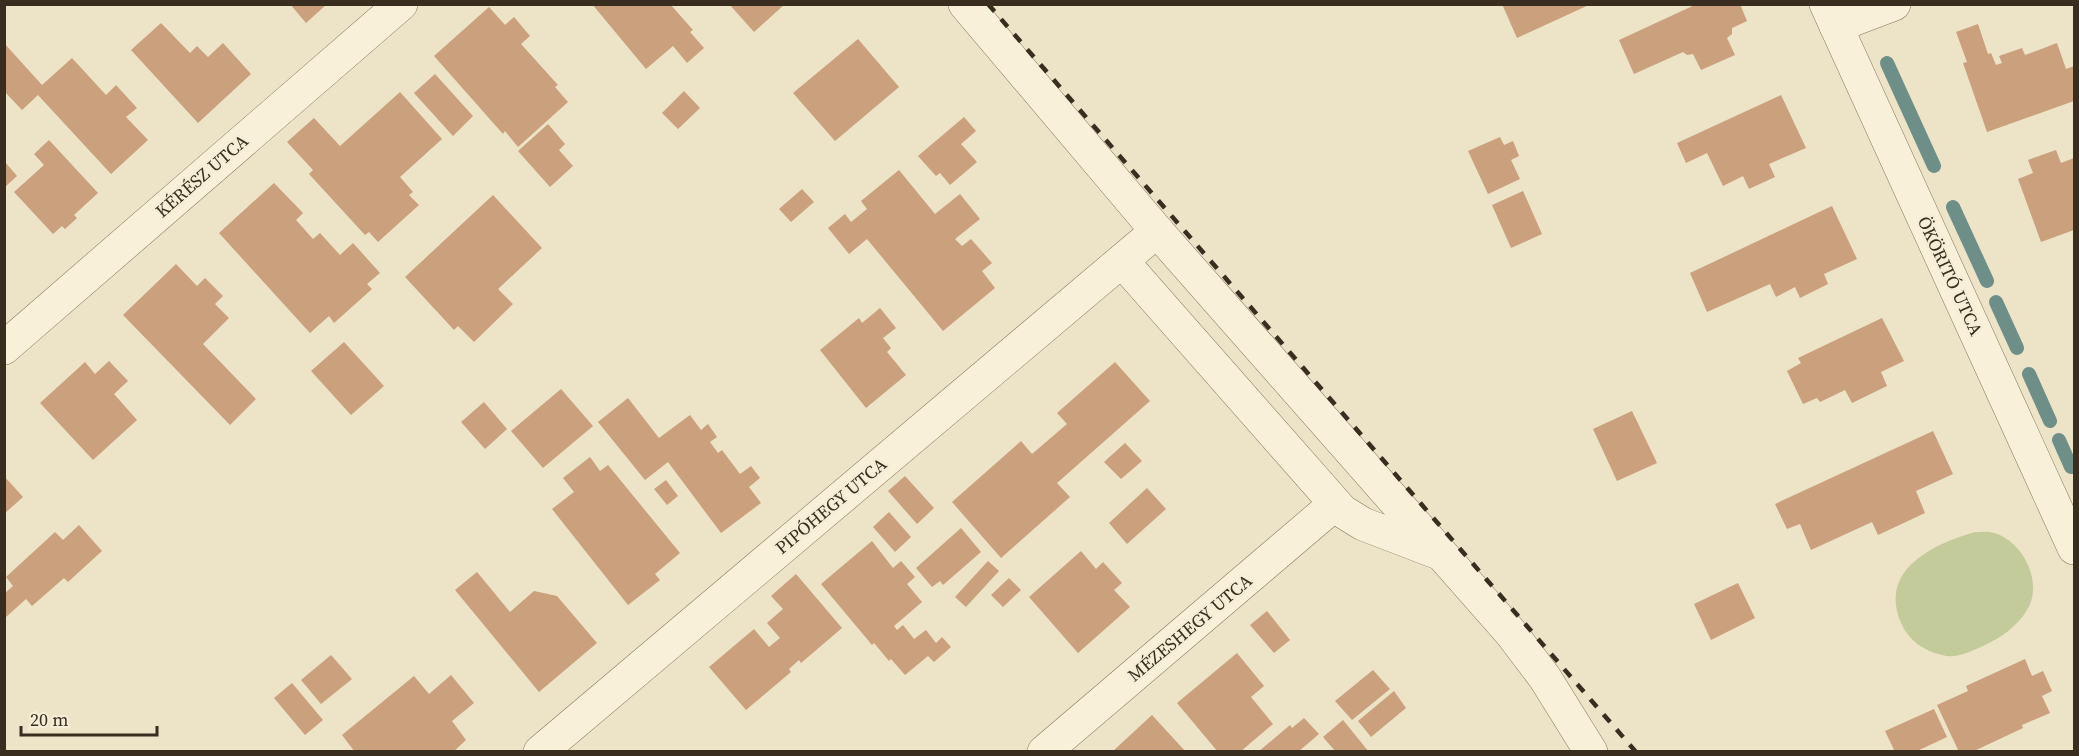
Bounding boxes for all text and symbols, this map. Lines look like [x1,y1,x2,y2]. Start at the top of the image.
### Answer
street label: KÉRÉSZ UTCA [150,128,254,223]
street label: ÖKÖRITÓ UTCA [1912,212,1989,340]
street label: PIPÓHEGY UTCA [770,452,892,560]
street label: MÉZESHEGY UTCA [1122,568,1257,687]
scale bar [21,699,158,737]
text: 20 m [30,707,68,732]

